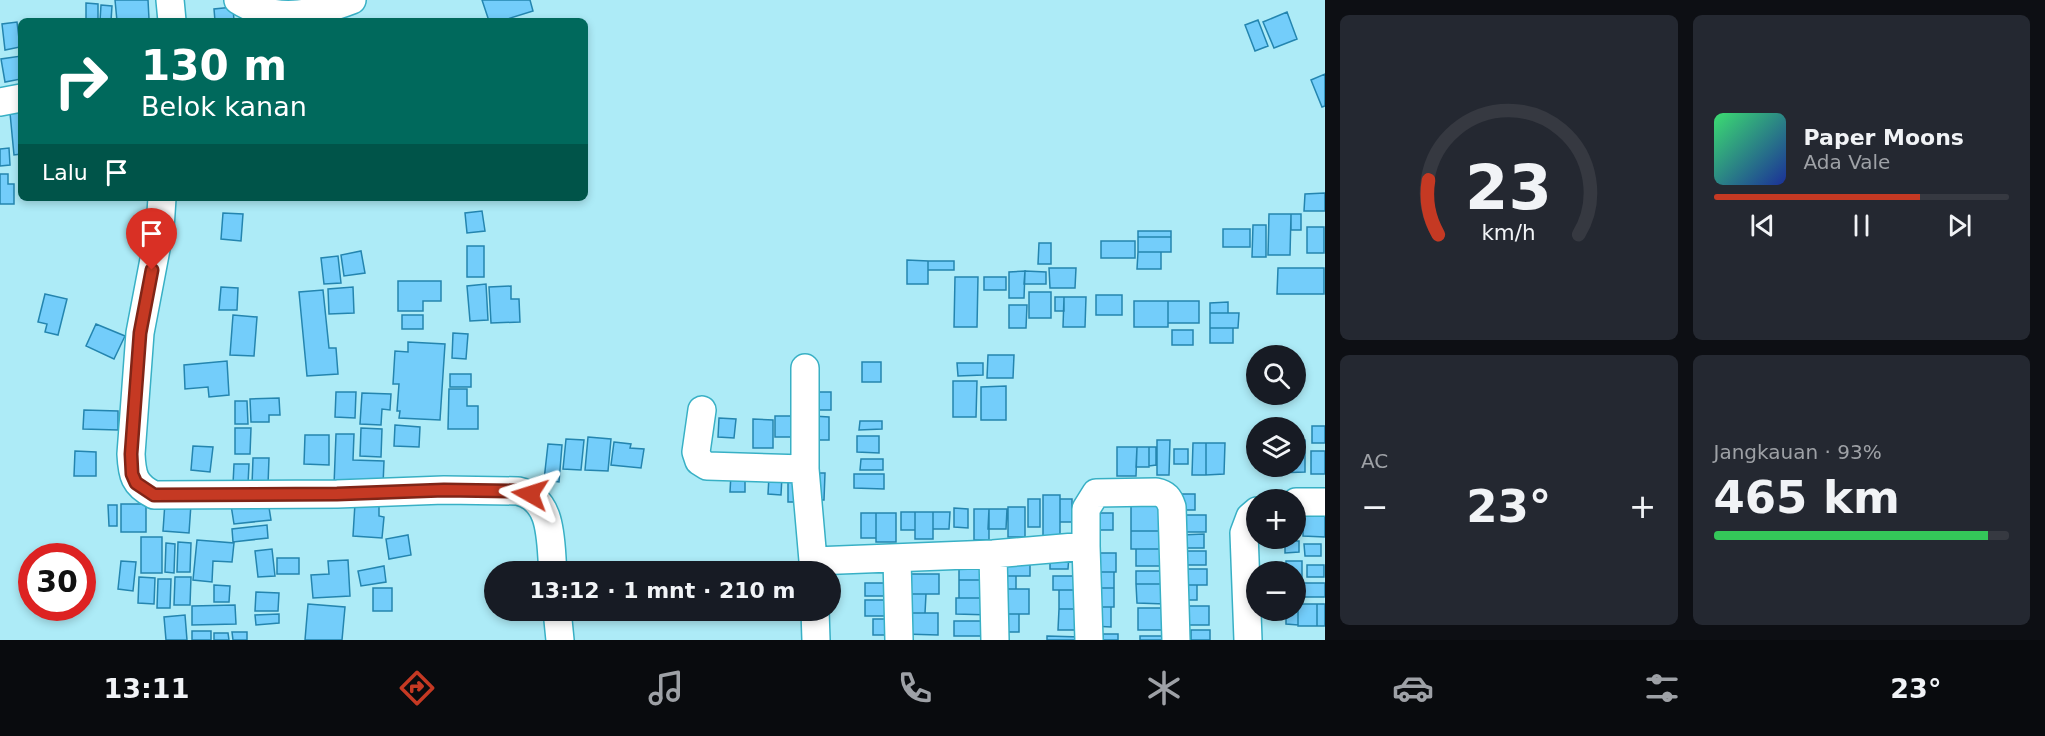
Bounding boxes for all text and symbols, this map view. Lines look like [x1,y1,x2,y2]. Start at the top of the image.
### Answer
text: 130 m [141,41,287,90]
icon: right [42,42,120,120]
text: Belok kanan [141,91,307,122]
text: Paper Moons [1804,125,1964,150]
text: Ada Vale [1804,150,1890,174]
text: 23 [1465,151,1552,224]
icon: arrive [100,156,133,189]
text: Lalu [42,160,88,185]
pin [126,208,177,270]
icon: previous [1746,209,1779,242]
icon: pause [1845,209,1878,242]
icon: next [1943,209,1976,242]
icon: arrive [135,217,168,250]
text: km/h [1482,220,1536,245]
map controls [1246,345,1306,621]
button: search [1246,345,1306,405]
button: layers [1246,417,1306,477]
text: Jangkauan · 93% [1714,440,1882,464]
text: AC [1361,449,1388,473]
position arrow [498,462,562,526]
text: 465 km [1714,471,1900,524]
text: 23° [1466,480,1551,533]
text: − [1361,487,1389,526]
text: + [1629,487,1657,526]
button: + [1246,489,1306,549]
speed limit sign: 30 [18,543,96,621]
button: − [1246,561,1306,621]
text: 13:12 · 1 mnt · 210 m [530,578,795,603]
icon: directions [396,667,438,709]
icon: music [645,667,687,709]
icon: phone [894,667,936,709]
icon: climate [1143,667,1185,709]
icon: car [1392,667,1434,709]
icon: filters [1641,667,1683,709]
text: 13:11 [103,673,189,704]
text: 23° [1890,673,1941,704]

